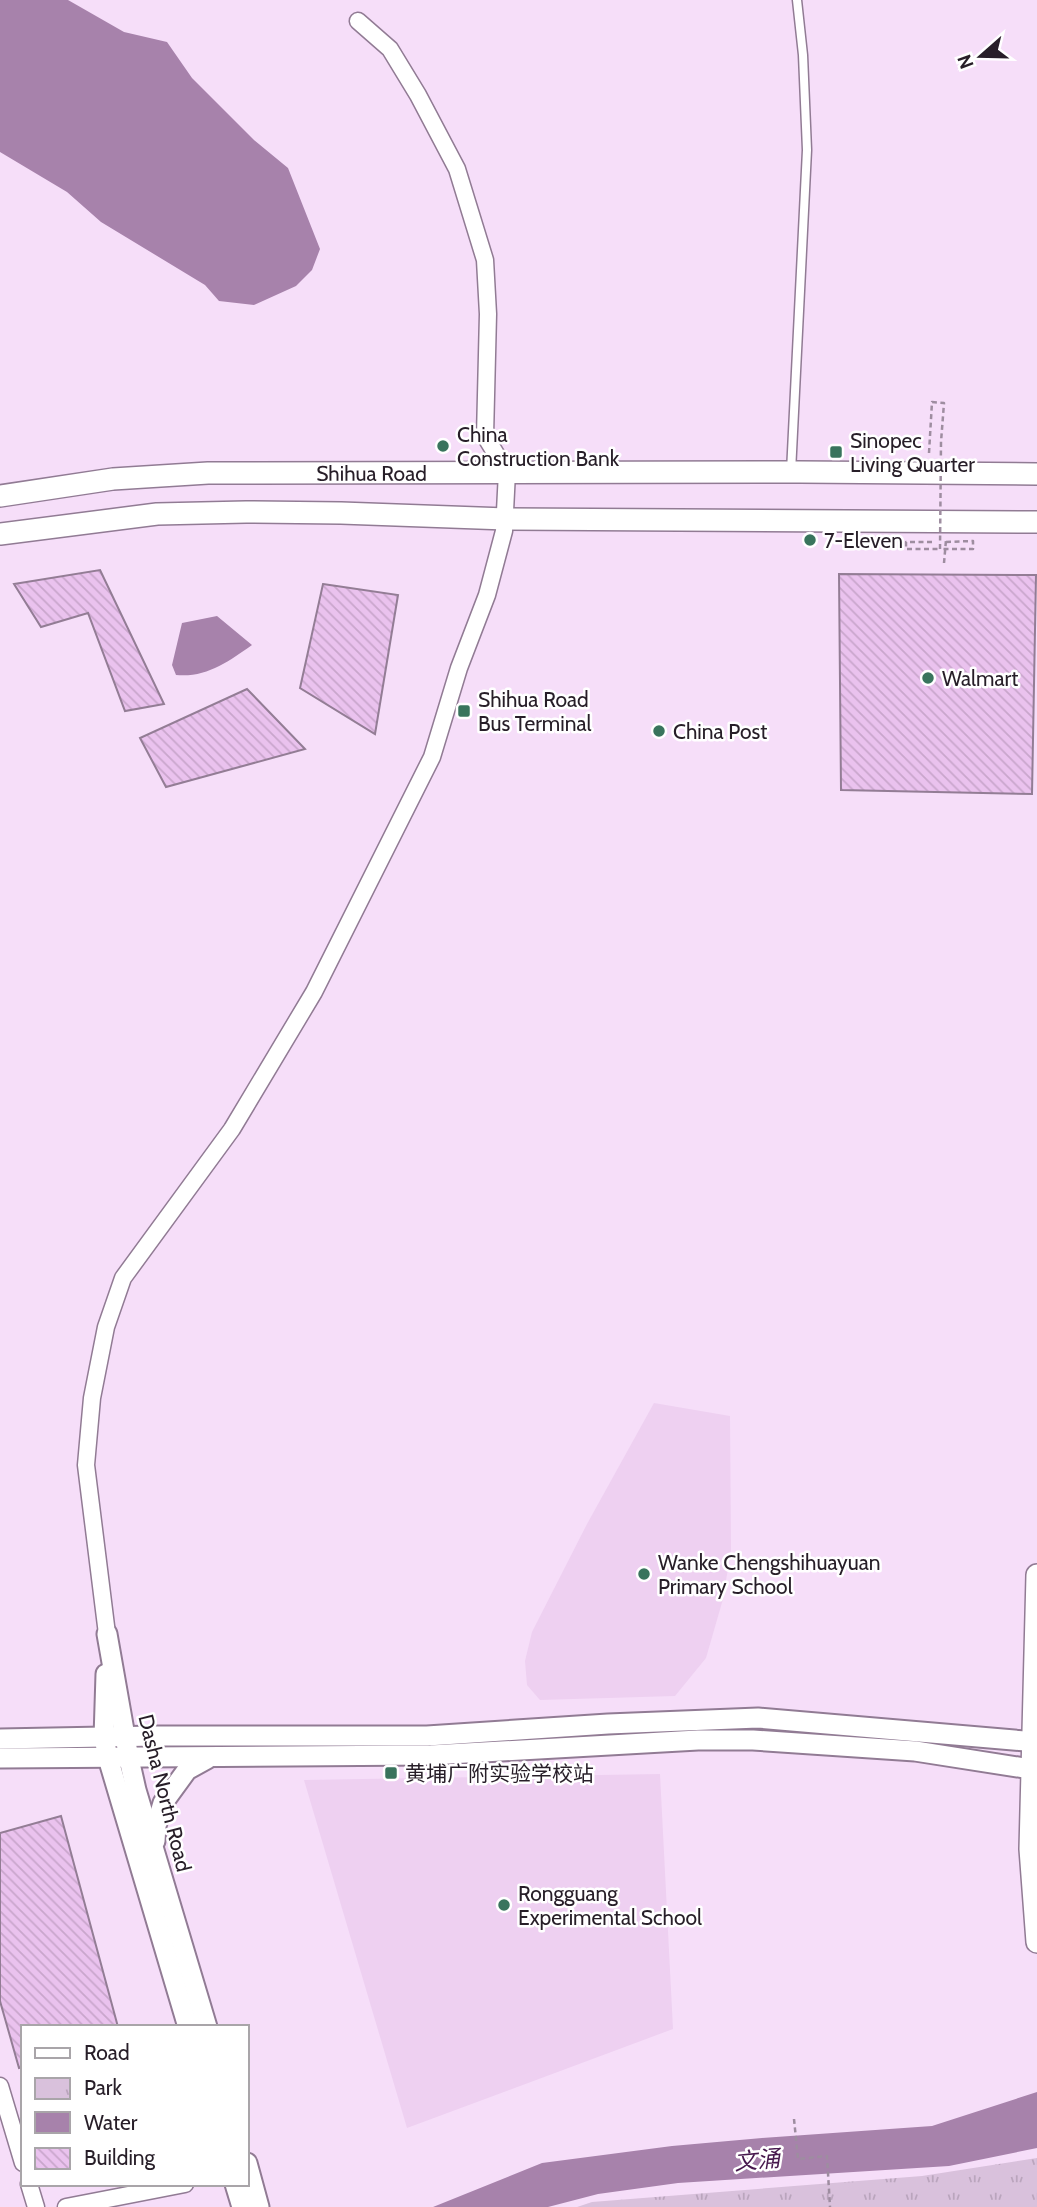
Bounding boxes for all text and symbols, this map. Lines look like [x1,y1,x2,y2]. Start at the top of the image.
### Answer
north arrow [946,21,1016,91]
text: N [952,51,979,72]
place label: China Construction Bank [457,422,620,471]
place label: Sinopec Living Quarter [850,428,975,477]
marker: China Construction Bank [435,438,451,454]
marker: Sinopec Living Quarter [828,444,844,460]
street label: Shihua Road [316,460,427,485]
place label: 7-Eleven [824,528,903,553]
marker: 7-Eleven [802,532,818,548]
place label: Walmart [942,666,1018,691]
marker: Walmart [920,670,936,686]
place label: Shihua Road Bus Terminal [478,687,591,736]
marker: Shihua Road Bus Terminal [456,703,472,719]
place label: China Post [673,719,767,744]
marker: China Post [651,723,667,739]
place label: Wanke Chengshihuayuan Primary School [658,1550,881,1599]
marker: Wanke Chengshihuayuan Primary School [636,1566,652,1582]
street label: Dasha North Road [133,1712,197,1874]
place label: 黄埔广附实验学校站 [405,1761,594,1786]
marker: 黄埔广附实验学校站 [383,1765,399,1781]
place label: Rongguang Experimental School [518,1881,702,1930]
marker: Rongguang Experimental School [496,1897,512,1913]
legend [21,2025,248,2186]
text: Road [84,2040,130,2065]
text: Park [84,2075,122,2100]
text: Water [84,2110,138,2135]
water label: 文涌 [733,2144,784,2176]
text: Building [84,2145,156,2170]

